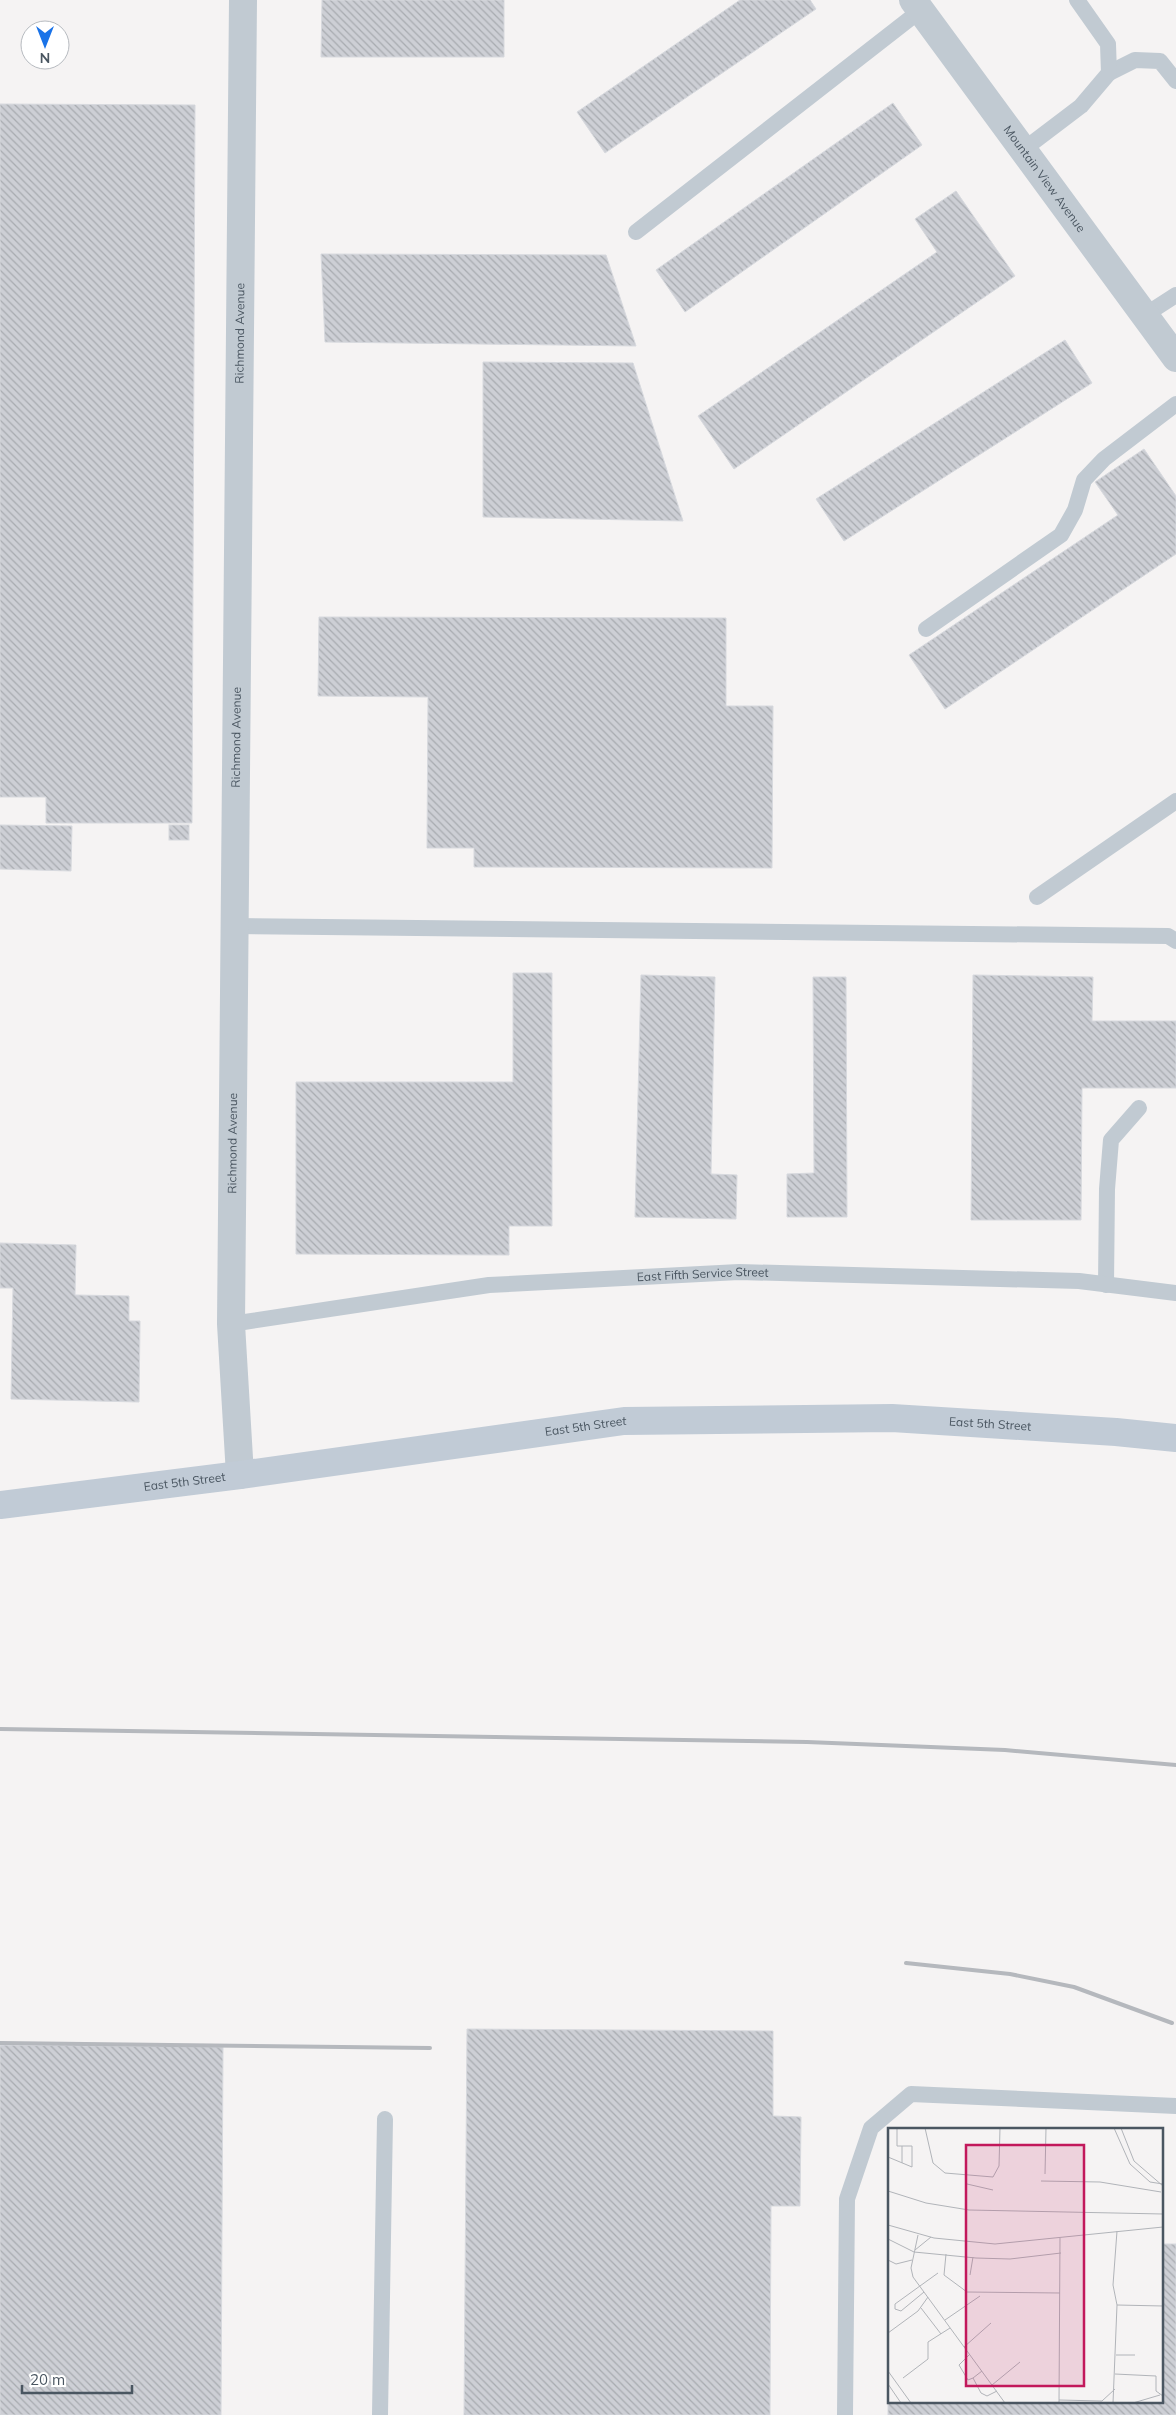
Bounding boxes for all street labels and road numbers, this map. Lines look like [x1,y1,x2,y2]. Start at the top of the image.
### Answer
street label: Mountain View Avenue [1001,122,1089,235]
street label: Richmond Avenue [232,283,247,384]
street label: Richmond Avenue [228,687,244,788]
street label: Richmond Avenue [224,1093,240,1194]
street label: East Fifth Service Street [637,1264,769,1284]
street label: East 5th Street [544,1413,627,1439]
street label: East 5th Street [949,1414,1032,1434]
street label: East 5th Street [143,1469,226,1494]

